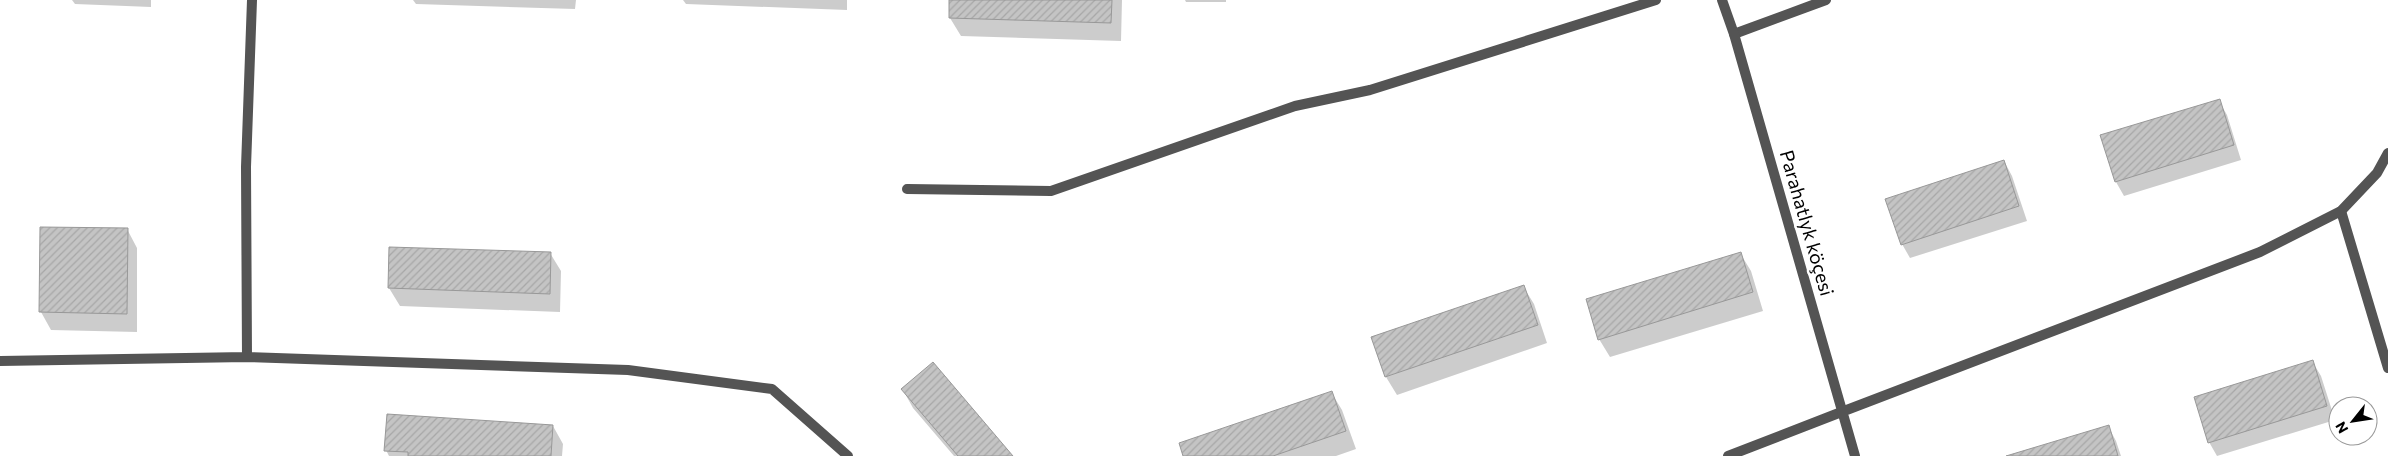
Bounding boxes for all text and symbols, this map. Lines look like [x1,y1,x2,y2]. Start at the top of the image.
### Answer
street label: Parahatlyk köçesi [1776,147,1839,298]
north arrow [2328,396,2378,446]
text: N [2331,419,2351,437]

